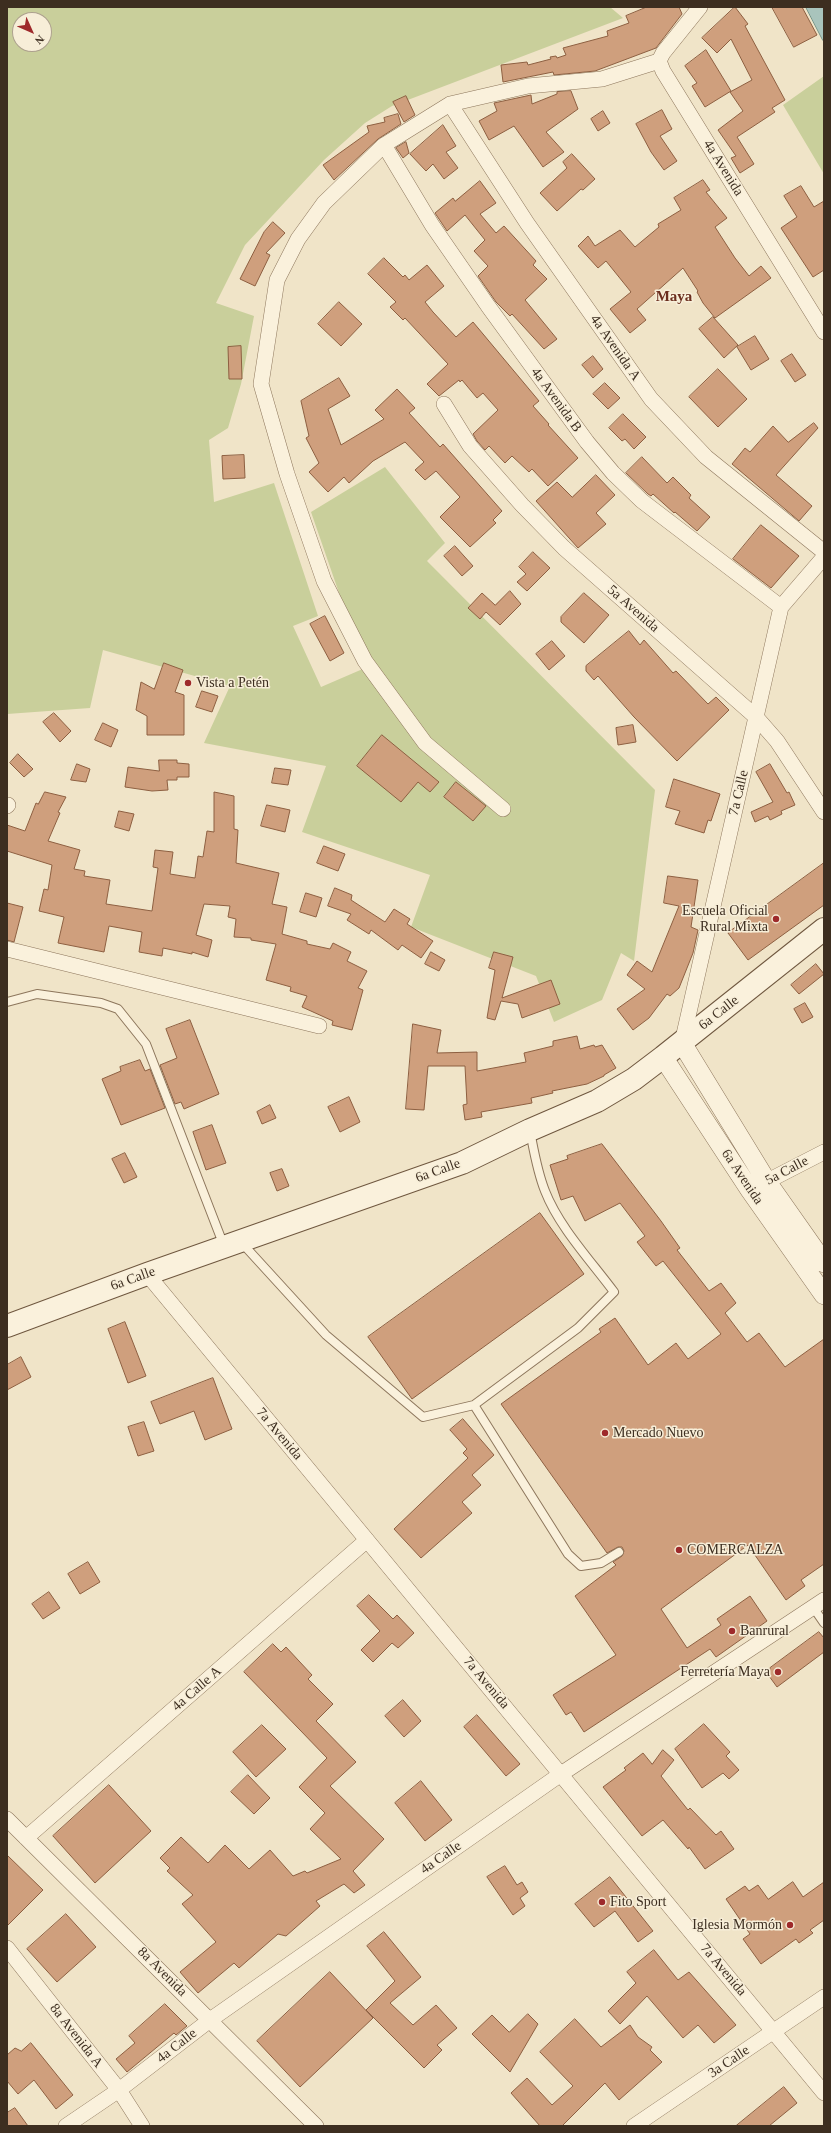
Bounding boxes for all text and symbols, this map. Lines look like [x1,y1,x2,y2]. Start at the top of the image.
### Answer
north arrow [12,12,52,52]
text: N [33,33,47,47]
street label: 4a Avenida [699,137,747,199]
district label: Maya [656,288,692,306]
street label: 4a Avenida A [586,312,644,384]
street label: 4a Avenida B [527,364,585,436]
street label: 5a Avenida [604,582,662,636]
place label: Vista a Petén [196,675,269,691]
marker: Vista a Petén [183,678,193,688]
street label: 7a Calle [726,769,752,817]
place label: Escuela Oficial Rural Mixta [682,903,768,936]
marker: Escuela Oficial Rural Mixta [771,914,781,924]
street label: 6a Calle [696,992,742,1034]
street label: 6a Avenida [717,1146,767,1208]
street label: 5a Calle [763,1153,811,1189]
street label: 6a Calle [413,1155,463,1187]
street label: 6a Calle [108,1263,158,1295]
street label: 7a Avenida [252,1404,306,1464]
place label: Mercado Nuevo [613,1425,704,1441]
marker: Mercado Nuevo [600,1428,610,1438]
place label: COMERCALZA [687,1542,783,1558]
marker: COMERCALZA [674,1545,684,1555]
place label: Banrural [740,1623,789,1639]
marker: Banrural [727,1626,737,1636]
street label: 7a Avenida [459,1653,513,1713]
street label: 4a Calle A [169,1663,225,1715]
place label: Ferretería Maya [680,1664,770,1680]
marker: Ferretería Maya [773,1667,783,1677]
street label: 4a Calle [417,1838,465,1878]
place label: Fito Sport [610,1894,666,1910]
marker: Fito Sport [597,1897,607,1907]
place label: Iglesia Mormón [692,1917,782,1933]
marker: Iglesia Mormón [785,1920,795,1930]
street label: 7a Avenida [696,1940,750,2000]
street label: 8a Avenida [134,1944,190,2000]
street label: 8a Avenida A [46,2001,106,2071]
street label: 4a Calle [154,2025,200,2067]
street label: 3a Calle [705,2042,753,2082]

